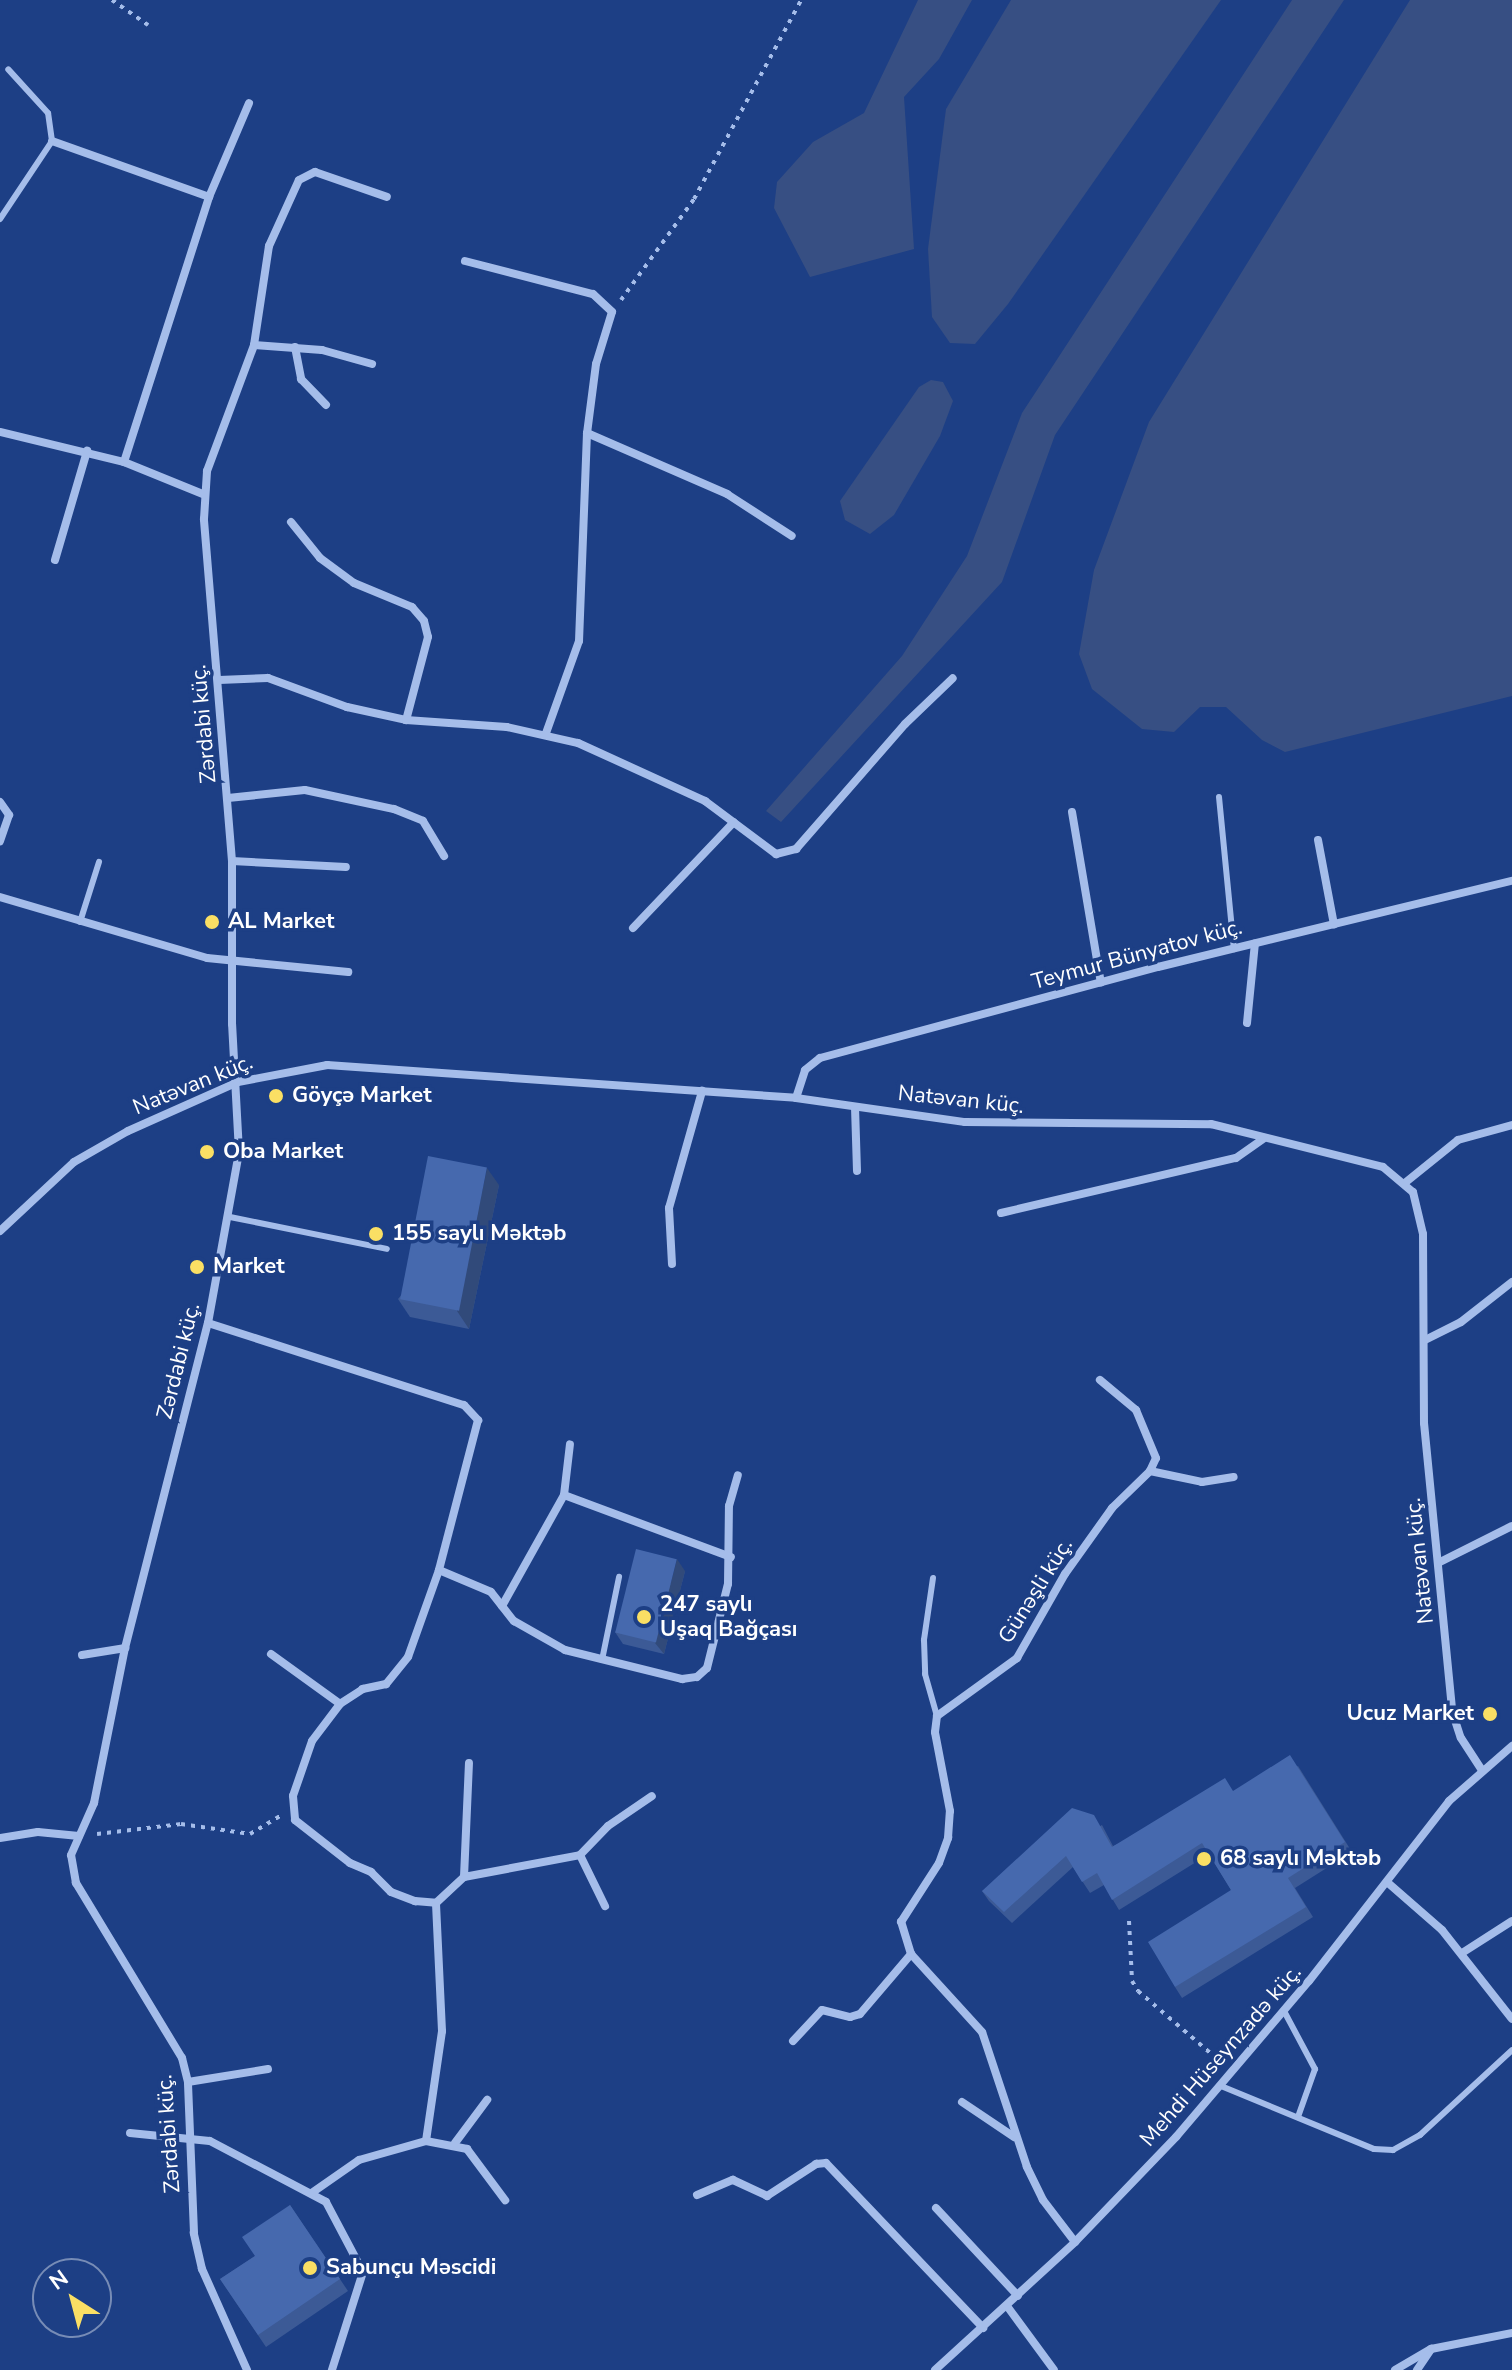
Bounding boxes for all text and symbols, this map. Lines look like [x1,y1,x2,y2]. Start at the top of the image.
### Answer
street label: Zərdabi küç. [186,664,222,784]
place label: AL Market [228,909,334,935]
marker: AL Market [203,913,221,931]
street label: Teymur Bünyatov küç. [1029,914,1245,996]
street label: Natəvan küç. [129,1049,257,1121]
street label: Natəvan küç. [897,1080,1025,1120]
place label: Göyçə Market [292,1083,432,1109]
marker: Göyçə Market [267,1087,285,1105]
place label: Oba Market [223,1139,343,1165]
marker: Oba Market [198,1143,216,1161]
place label: 155 saylı Məktəb [392,1221,566,1247]
marker: 155 saylı Məktəb [367,1225,385,1243]
place label: Market [213,1254,285,1280]
marker: Market [188,1258,206,1276]
street label: Zərdabi küç. [152,1300,206,1422]
street label: Natəvan küç. [1400,1497,1440,1625]
street label: Günəşli küç. [993,1533,1079,1649]
place label: 247 saylı Uşaq Bağçası [660,1591,797,1642]
marker: 247 saylı Uşaq Bağçası [635,1608,653,1626]
place label: Ucuz Market [1347,1701,1474,1727]
marker: Ucuz Market [1481,1705,1499,1723]
place label: 68 saylı Məktəb [1220,1846,1381,1872]
marker: 68 saylı Məktəb [1195,1850,1213,1868]
street label: Mehdi Hüseynzadə küç. [1135,1960,1307,2152]
street label: Zərdabi küç. [152,2074,186,2194]
place label: Sabunçu Məscidi [326,2255,496,2281]
north arrow [32,2258,112,2338]
marker: Sabunçu Məscidi [301,2259,319,2277]
text: N [44,2263,75,2297]

